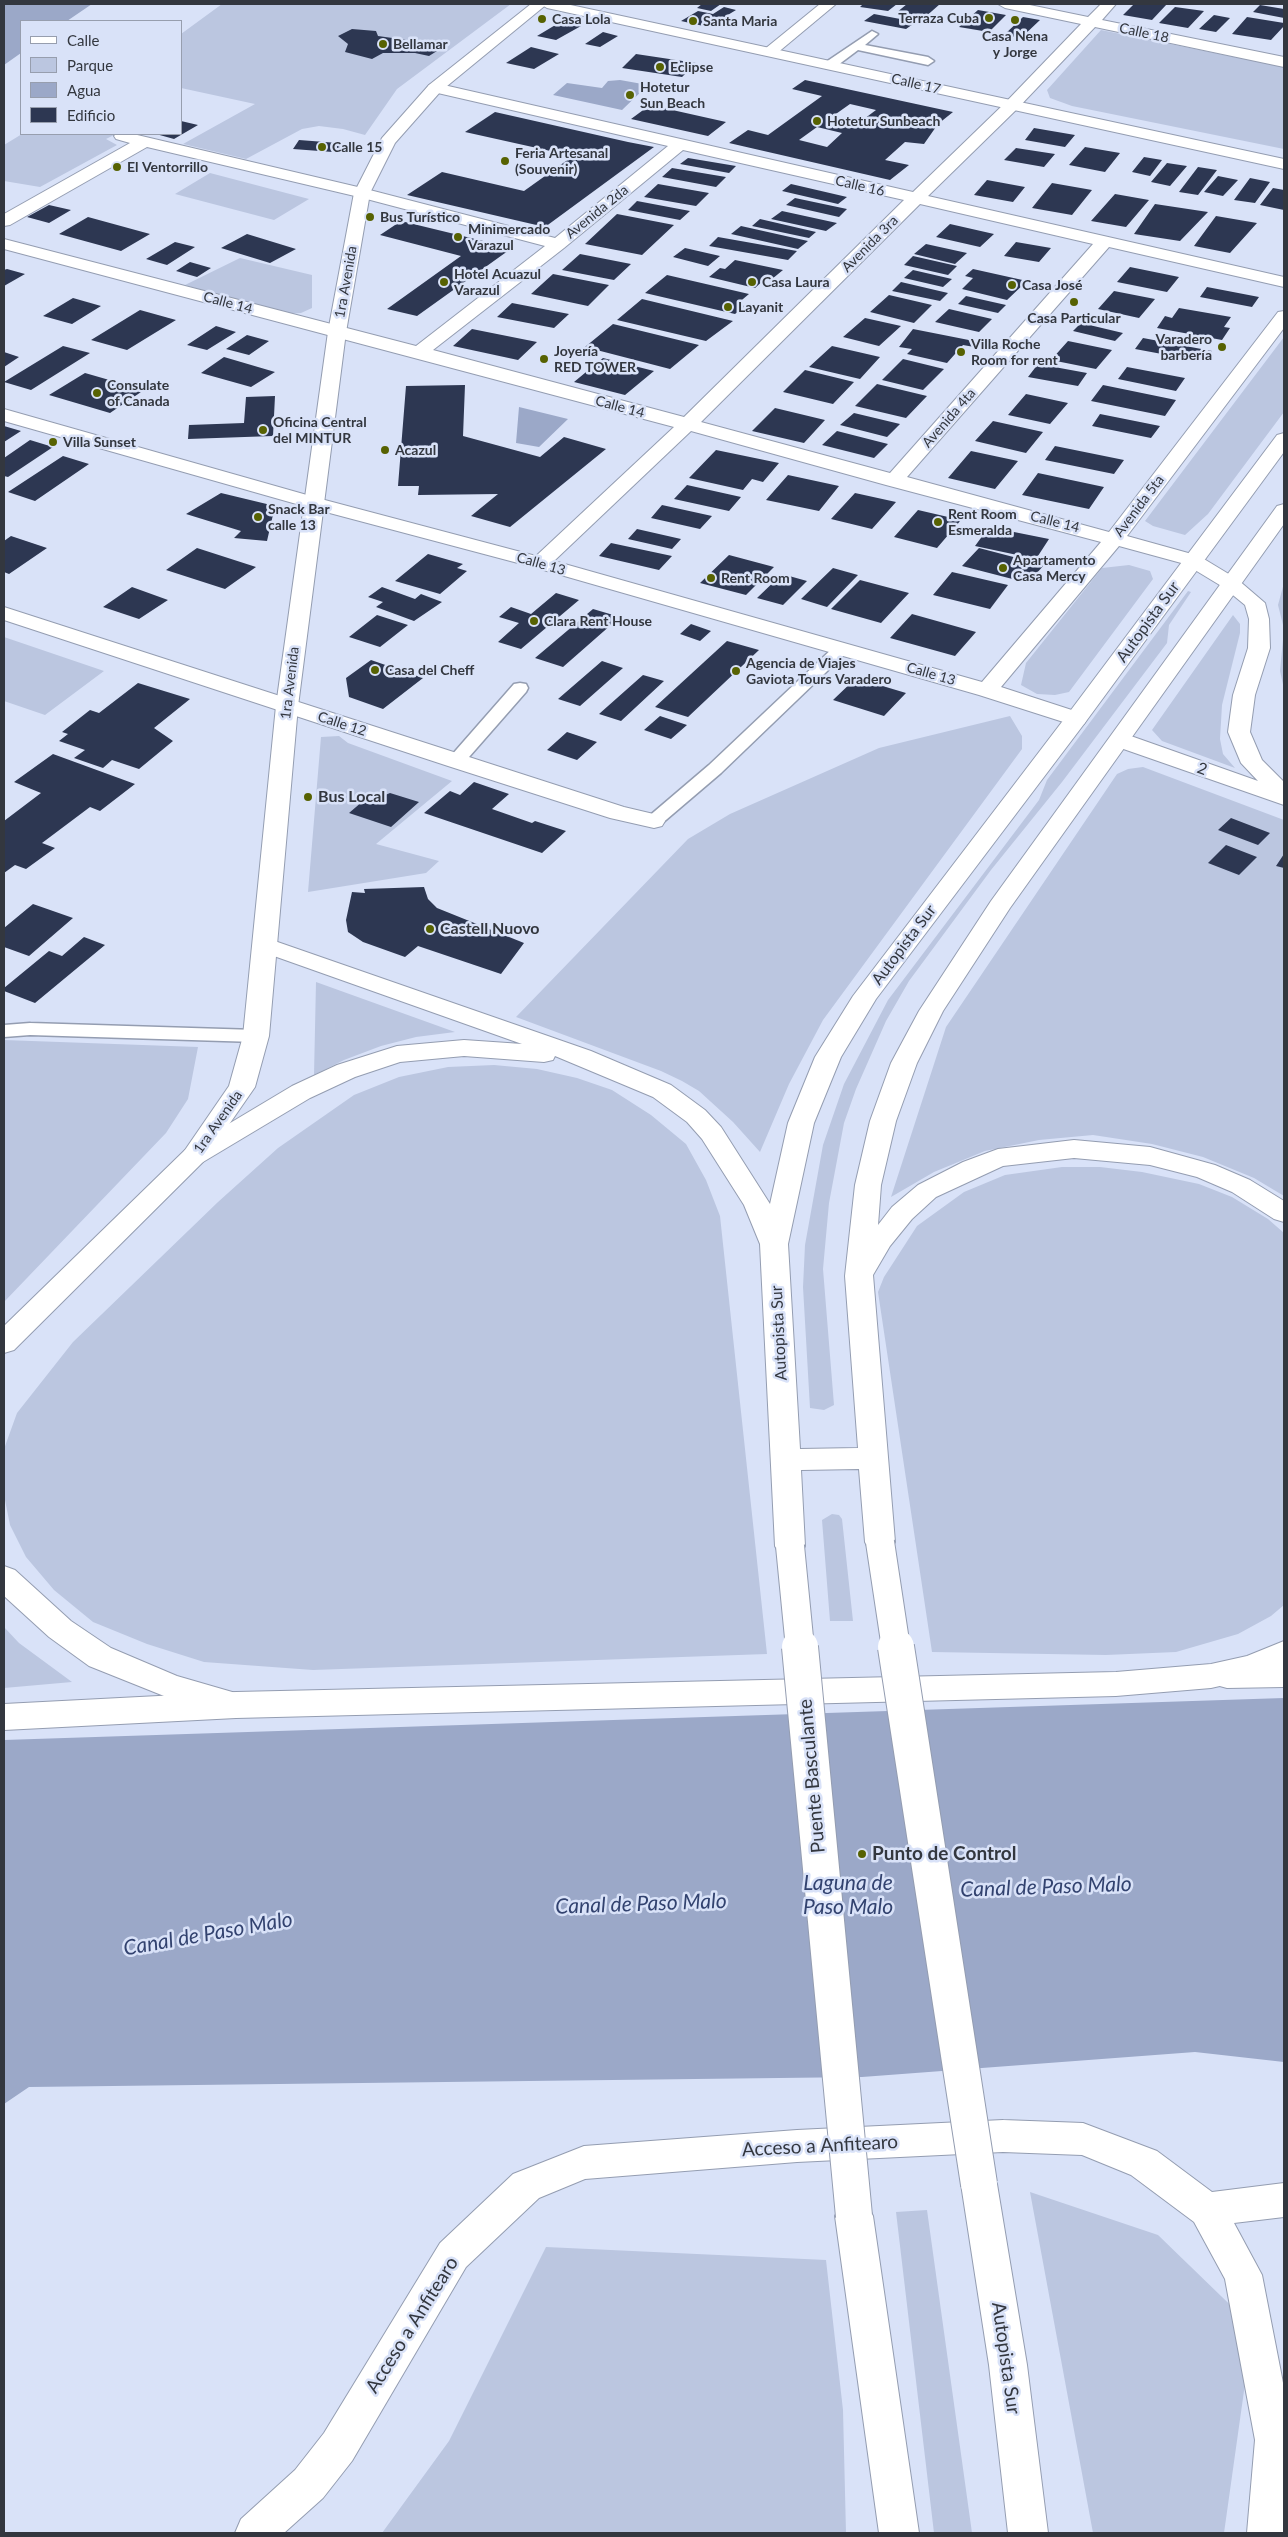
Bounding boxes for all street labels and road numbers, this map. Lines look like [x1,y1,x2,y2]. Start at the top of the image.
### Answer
street label: Calle 18 [1118,20,1170,46]
street label: Calle 17 [890,70,942,98]
street label: Calle 16 [834,172,886,200]
street label: Avenida 2da [562,182,632,242]
street label: Avenida 3ra [838,212,902,276]
street label: 1ra Avenida [331,245,361,319]
street label: Calle 14 [202,288,254,318]
street label: Avenida 4ta [919,385,979,451]
street label: Calle 14 [594,392,646,422]
street label: Avenida 5ta [1110,472,1168,540]
street label: Calle 14 [1029,508,1081,536]
street label: Calle 13 [515,549,567,579]
street label: Autopista Sur [1112,578,1184,666]
street label: 1ra Avenida [277,646,303,720]
street label: Calle 13 [905,659,957,689]
street label: Calle 12 [316,708,368,740]
street label: 2 [1194,758,1210,780]
street label: Autopista Sur [868,901,940,989]
street label: 1ra Avenida [190,1087,246,1157]
street label: Autopista Sur [767,1285,791,1381]
street label: Puente Basculante [794,1698,830,1854]
street label: Acceso a Anfitearo [741,2131,899,2161]
street label: Acceso a Anfitearo [361,2253,463,2397]
street label: Autopista Sur [987,2300,1025,2416]

